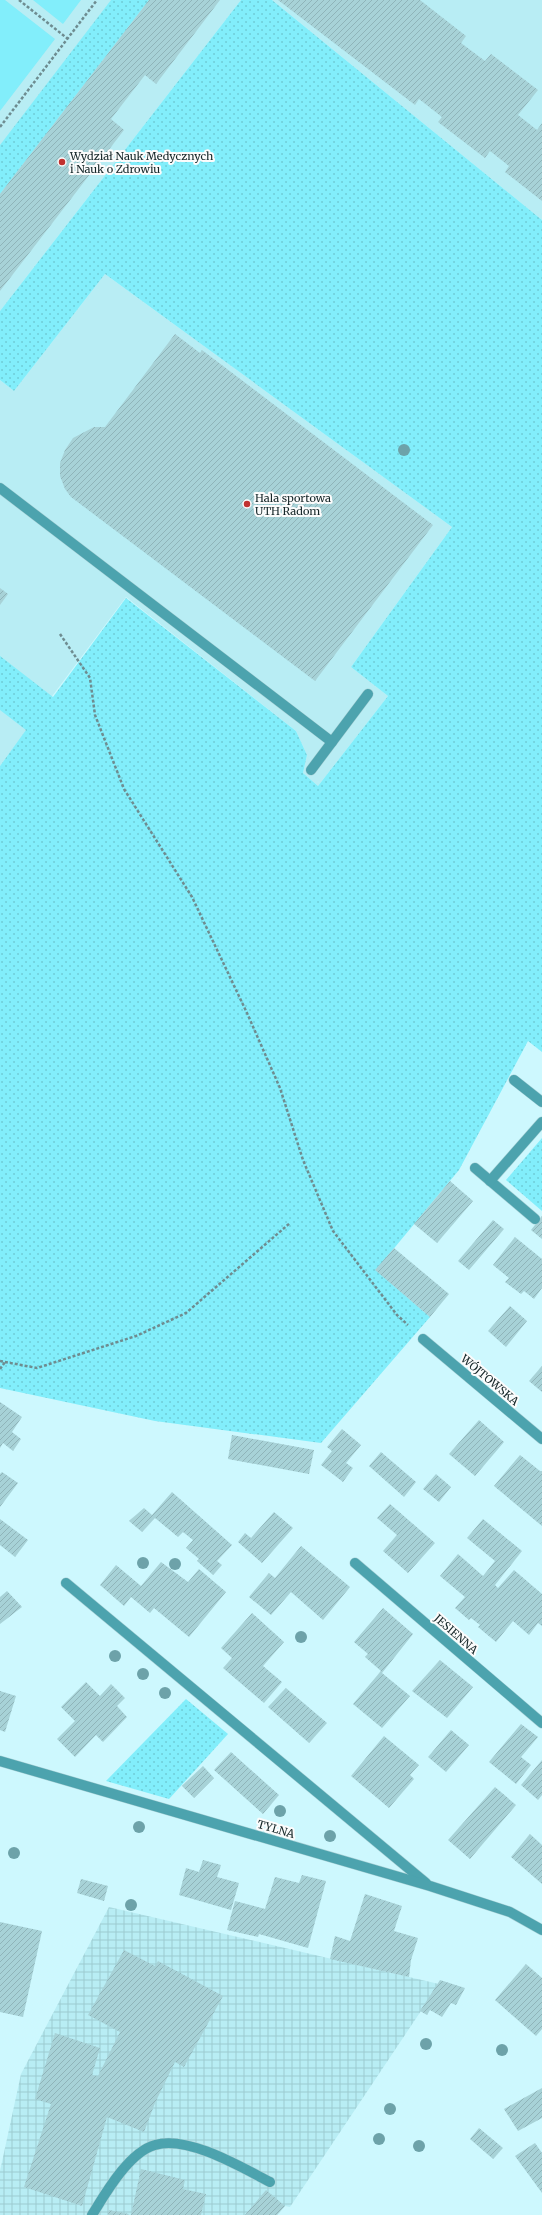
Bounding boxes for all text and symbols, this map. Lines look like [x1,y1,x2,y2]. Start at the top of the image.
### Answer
place label: Wydział Nauk Medycznych i Nauk o Zdrowiu [69,149,214,176]
marker: Wydział Nauk Medycznych i Nauk o Zdrowiu [57,157,67,167]
place label: Hala sportowa UTH Radom [255,491,331,518]
marker: Hala sportowa UTH Radom [242,499,252,509]
street label: WÓJTOWSKA [457,1351,522,1408]
street label: JESIENNA [431,1611,481,1657]
street label: TYLNA [256,1817,296,1841]

